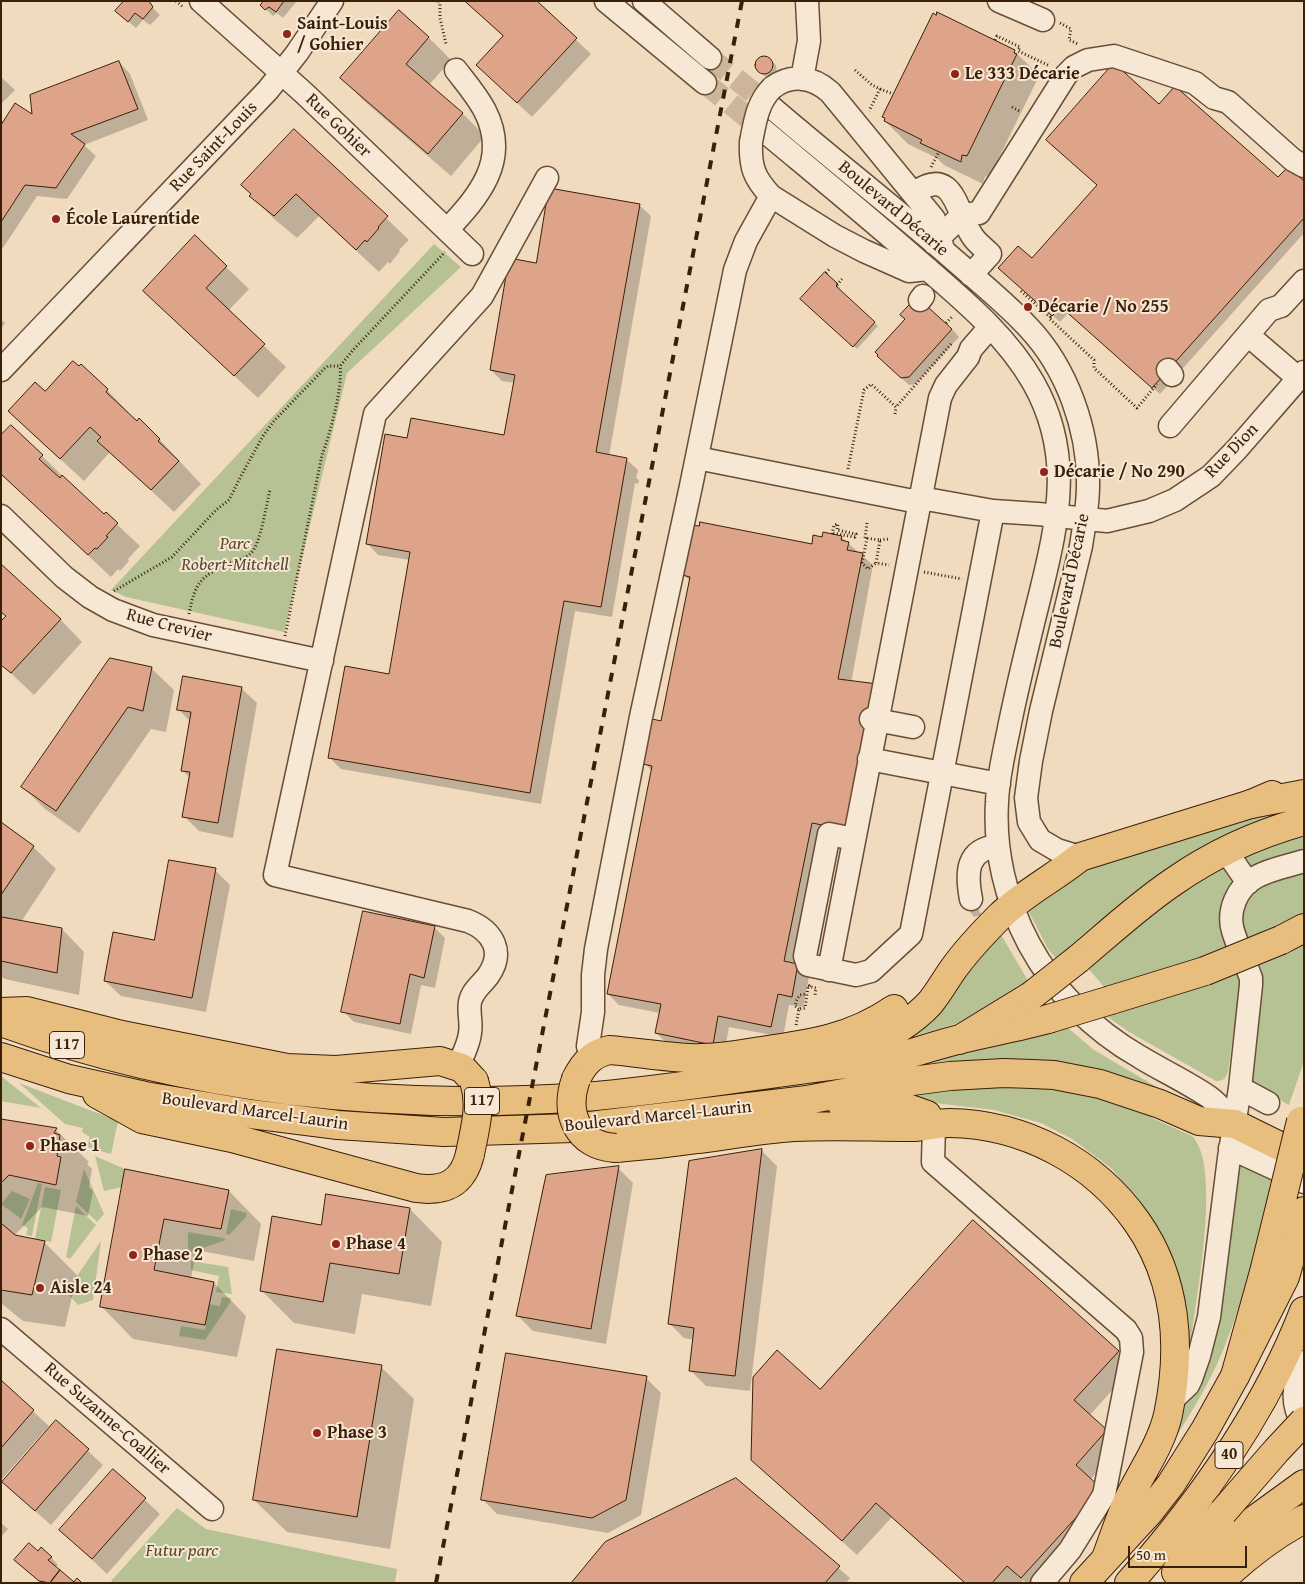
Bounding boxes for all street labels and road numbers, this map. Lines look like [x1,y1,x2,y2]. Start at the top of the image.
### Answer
street label: Rue Gohier [301,89,375,163]
street label: Rue Saint-Louis [165,97,263,197]
street label: Boulevard Décarie [833,157,953,261]
street label: Rue Dion [1201,419,1263,483]
street label: Boulevard Décarie [1045,512,1095,650]
street label: Rue Crevier [124,604,214,648]
road number: 117 [50,1032,84,1058]
street label: Boulevard Marcel-Laurin [160,1088,350,1136]
road number: 117 [464,1088,500,1114]
street label: Boulevard Marcel-Laurin [563,1096,753,1138]
street label: Rue Suzanne-Coallier [39,1358,175,1480]
road number: 40 [1215,1442,1243,1468]

